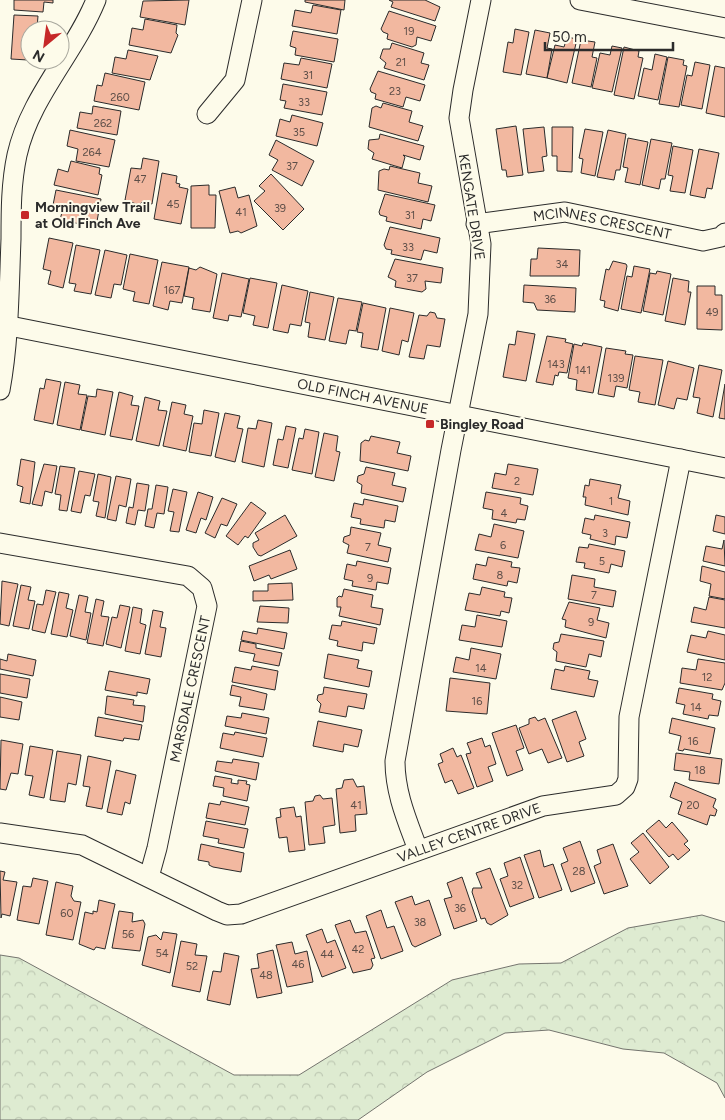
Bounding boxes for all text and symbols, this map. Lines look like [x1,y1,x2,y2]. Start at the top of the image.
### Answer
north arrow [20,20,70,70]
scale bar [545,20,672,52]
house number: 19 [404,25,414,38]
text: 50 m [552,28,587,46]
text: N [30,46,48,66]
house number: 21 [396,56,406,69]
house number: 31 [303,69,313,82]
house number: 23 [389,85,401,98]
house number: 260 [110,91,130,104]
house number: 33 [298,96,310,109]
house number: 262 [94,117,112,130]
house number: 35 [293,126,305,139]
house number: 264 [82,146,102,159]
street label: KENGATE DRIVE [455,153,488,261]
house number: 37 [286,160,298,173]
house number: 47 [134,173,146,186]
house number: 45 [166,198,180,211]
place label: Morningview Trail at Old Finch Ave [35,199,150,232]
house number: 39 [274,202,286,215]
street label: MCINNES CRESCENT [532,203,673,243]
house number: 41 [235,206,247,219]
marker: Morningview Trail at Old Finch Ave [19,209,31,221]
house number: 31 [405,209,415,222]
house number: 33 [402,241,414,254]
house number: 34 [556,258,569,271]
house number: 37 [406,272,418,285]
house number: 167 [164,284,180,297]
house number: 36 [544,293,556,306]
house number: 49 [705,306,719,319]
house number: 143 [547,358,565,371]
house number: 141 [575,364,591,377]
house number: 139 [608,372,624,385]
street label: OLD FINCH AVENUE [296,375,430,418]
place label: Bingley Road [440,416,524,433]
marker: Bingley Road [424,418,436,430]
house number: 2 [514,475,520,488]
house number: 1 [609,495,613,508]
house number: 4 [501,507,508,520]
house number: 3 [602,527,608,540]
house number: 6 [500,539,506,552]
house number: 7 [365,541,371,554]
house number: 5 [599,555,605,568]
house number: 8 [497,569,504,582]
house number: 9 [367,572,373,585]
house number: 7 [591,589,597,602]
street label: MARSDALE CRESCENT [167,614,214,764]
house number: 9 [588,616,594,629]
house number: 14 [475,662,487,675]
house number: 12 [702,671,712,684]
house number: 16 [472,695,482,708]
house number: 14 [690,701,702,714]
house number: 16 [688,735,698,748]
house number: 18 [694,764,706,777]
house number: 41 [350,799,362,812]
house number: 20 [686,799,700,812]
street label: VALLEY CENTRE DRIVE [395,800,543,866]
house number: 28 [573,865,586,878]
house number: 32 [511,879,523,892]
house number: 36 [454,902,466,915]
house number: 60 [60,907,74,920]
house number: 38 [414,916,427,929]
house number: 56 [122,928,134,941]
house number: 42 [352,943,364,956]
house number: 54 [155,947,169,960]
house number: 44 [320,948,334,961]
house number: 46 [291,958,305,971]
house number: 52 [186,960,198,973]
house number: 48 [259,969,273,982]

